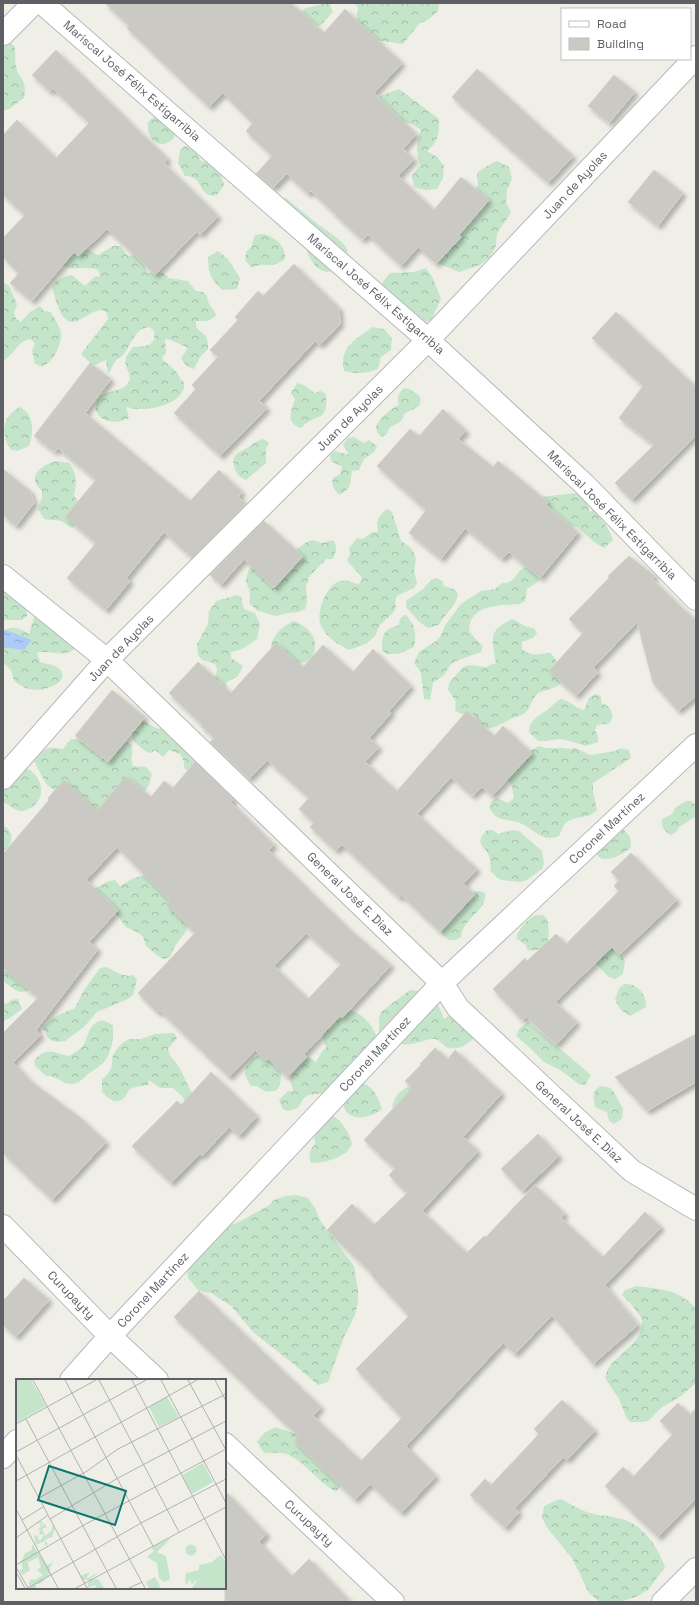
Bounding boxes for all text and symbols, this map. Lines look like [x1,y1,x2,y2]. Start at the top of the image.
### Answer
legend [561,8,691,60]
text: Road [597,16,626,32]
street label: Mariscal José Félix Estigarribia [60,17,204,145]
text: Building [597,36,644,52]
street label: Juan de Ayolas [539,147,611,223]
street label: Mariscal José Félix Estigarribia [304,230,448,358]
street label: Juan de Ayolas [313,381,387,455]
street label: Mariscal José Félix Estigarribia [544,447,680,583]
street label: Juan de Ayolas [85,611,157,685]
street label: Coronel Martínez [566,789,648,867]
street label: General José E. Diaz [303,849,397,939]
street label: Coronel Martínez [336,1013,414,1095]
street label: General José E. Diaz [532,1077,626,1167]
street label: Coronel Martínez [114,1249,192,1331]
street label: Curupayty [44,1267,98,1323]
inset map [16,1379,226,1589]
street label: Curupayty [281,1496,337,1550]

